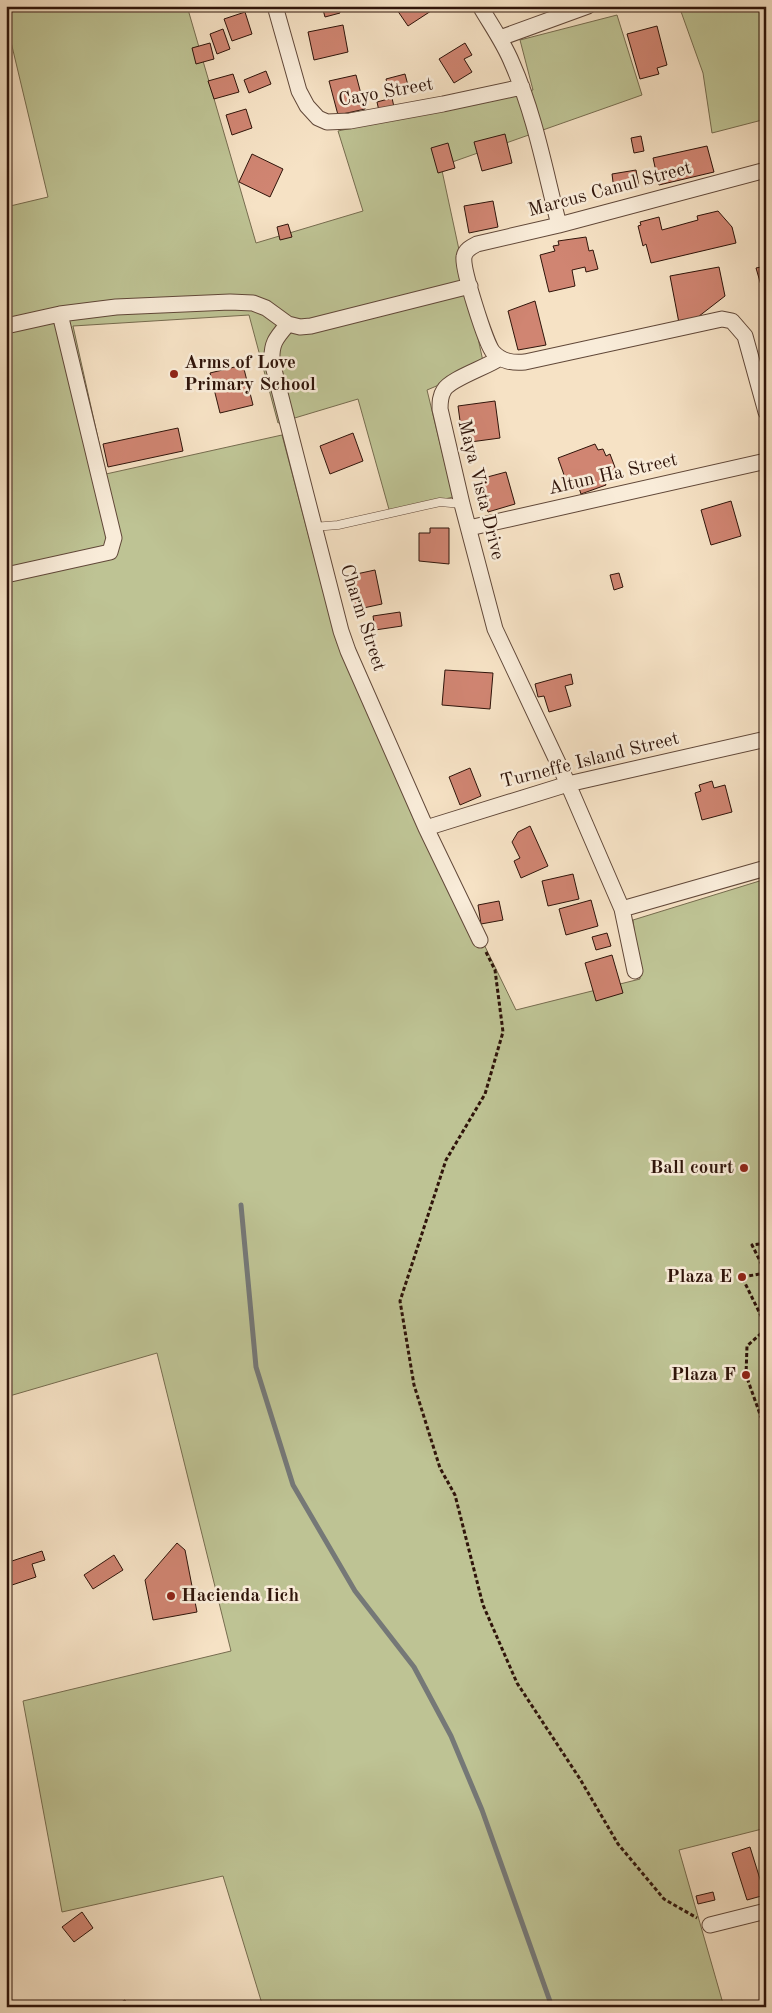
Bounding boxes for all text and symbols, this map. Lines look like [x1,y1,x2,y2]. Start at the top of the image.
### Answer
street label: Cayo Street [337,75,435,111]
street label: Marcus Canul Street [526,159,694,221]
place label: Arms of Love Primary School [184,354,316,395]
marker: Arms of Love Primary School [168,368,180,380]
street label: Maya Vista Drive [453,418,507,562]
street label: Altun Ha Street [547,451,679,499]
street label: Charm Street [336,562,388,674]
street label: Turneffe Island Street [499,730,681,792]
place label: Ball court [650,1159,734,1178]
marker: Ball court [738,1162,750,1174]
place label: Plaza E [666,1268,732,1287]
marker: Plaza E [736,1271,748,1283]
place label: Plaza F [671,1366,736,1385]
marker: Plaza F [740,1369,752,1381]
place label: Hacienda Iich [181,1587,299,1606]
marker: Hacienda Iich [165,1590,177,1602]

